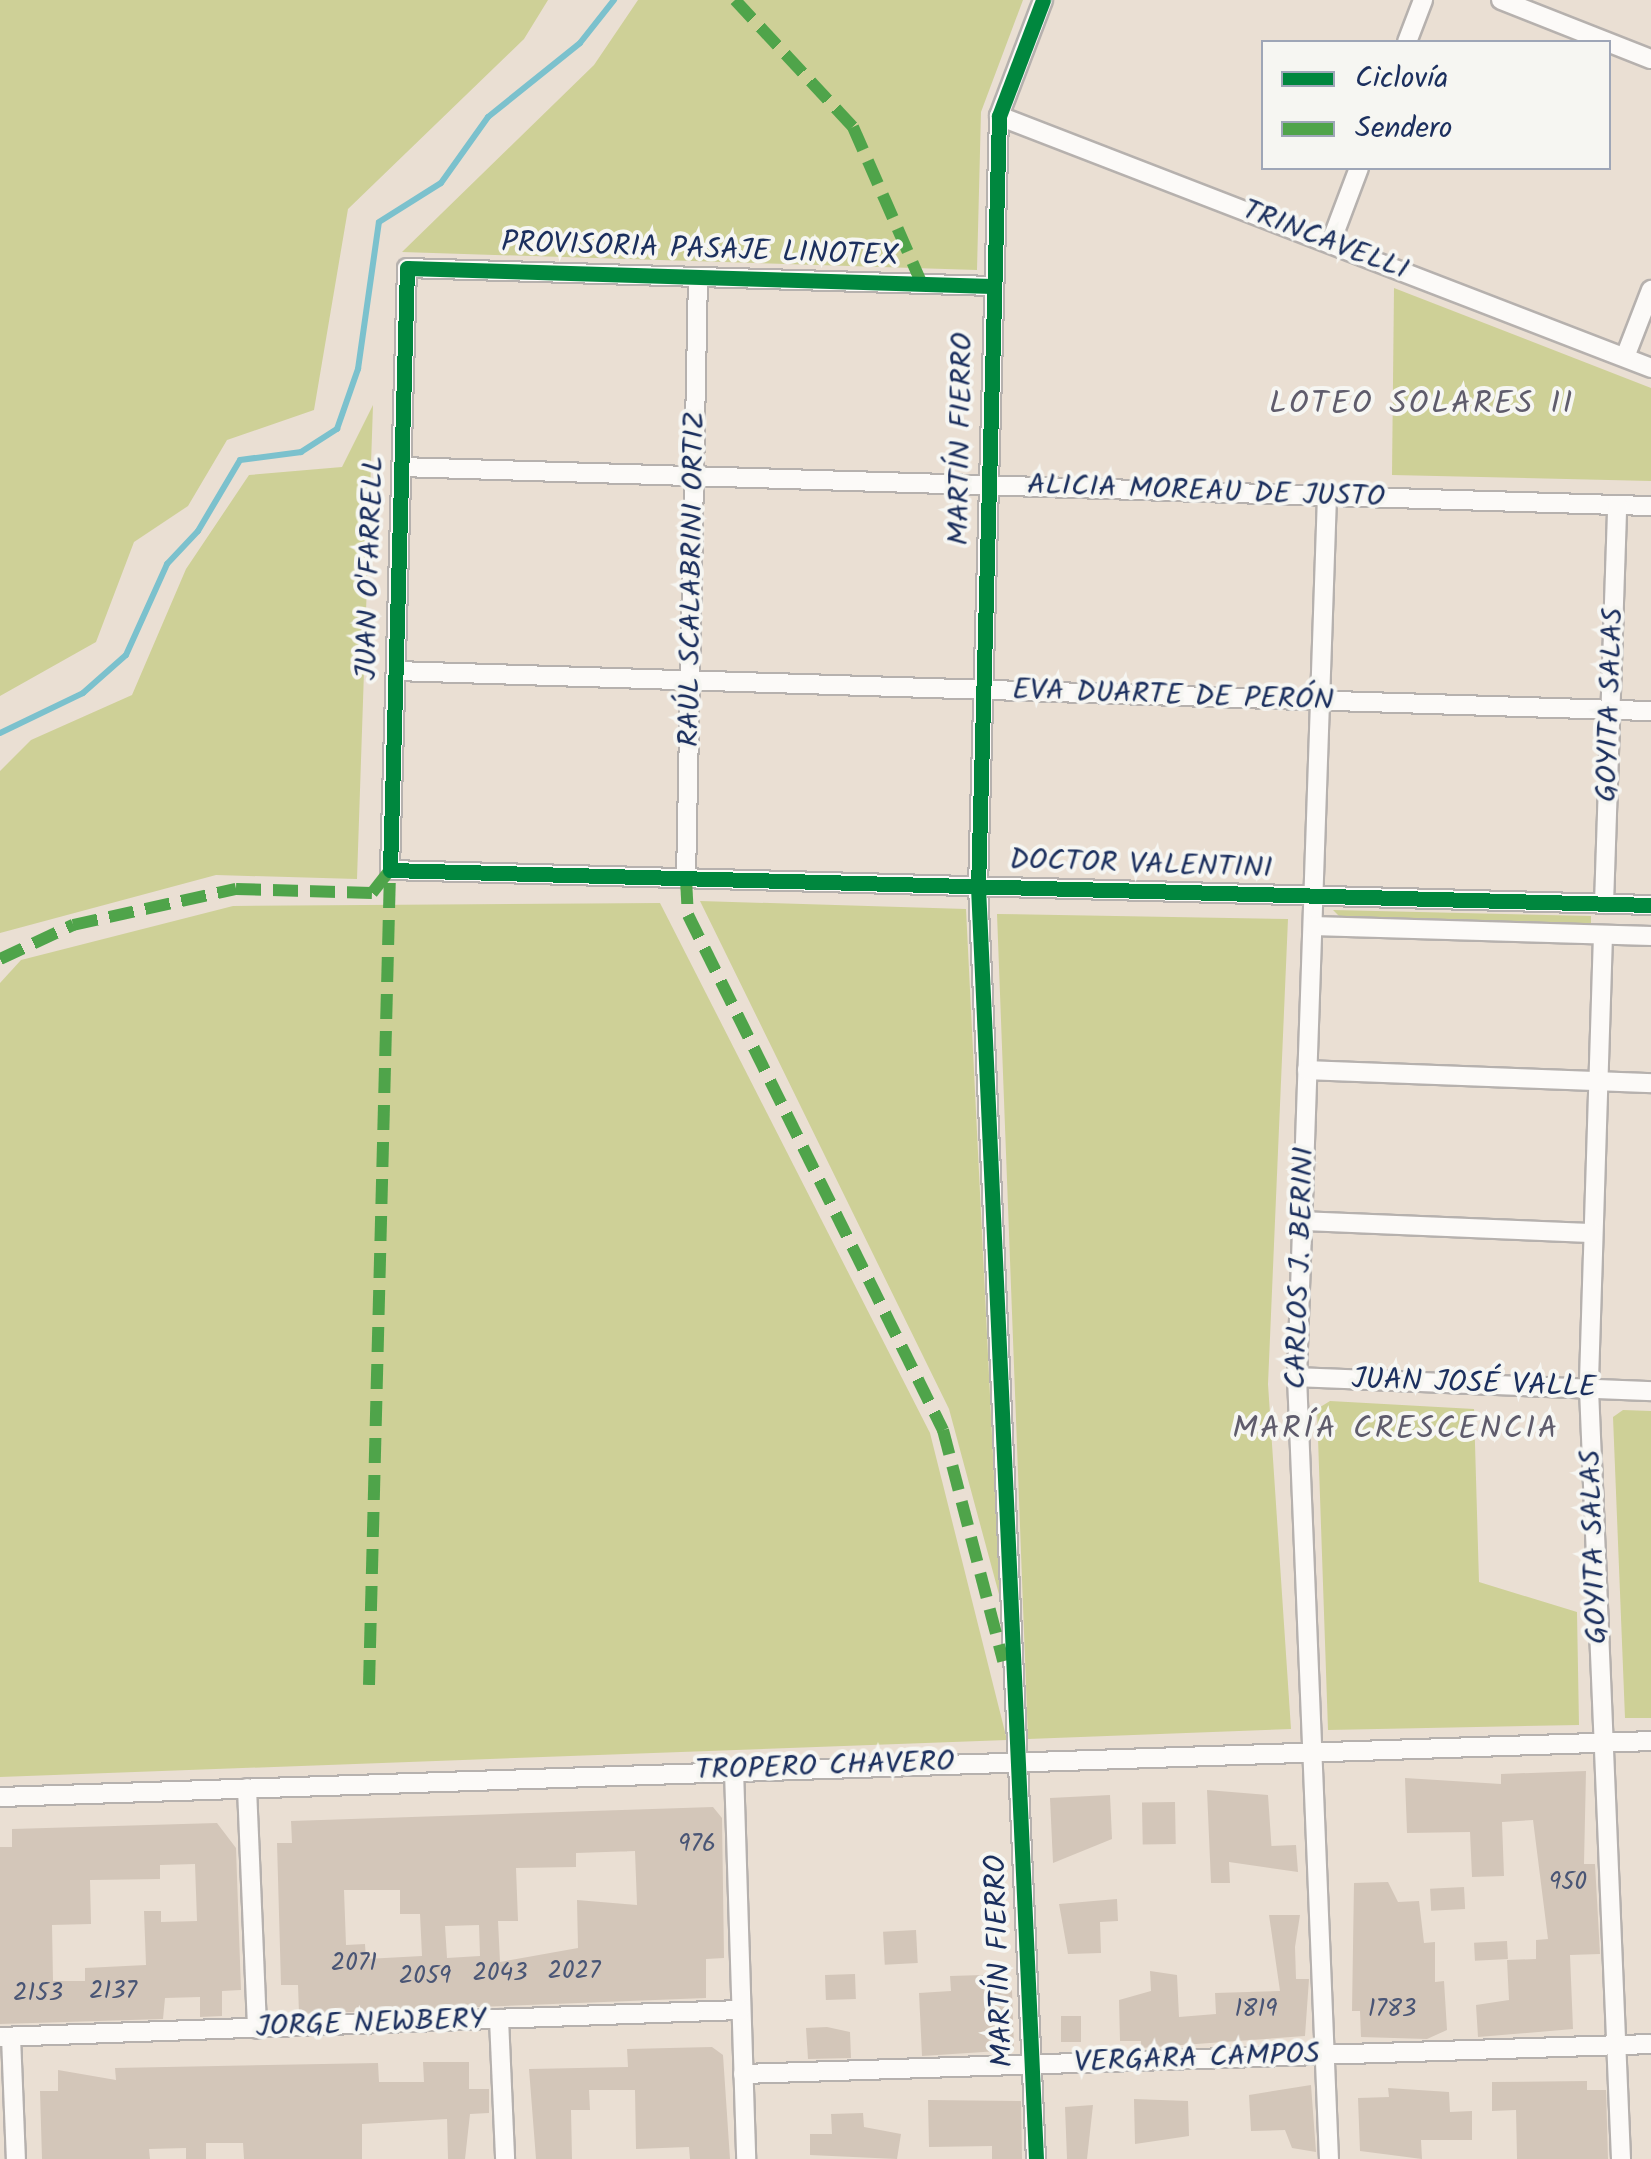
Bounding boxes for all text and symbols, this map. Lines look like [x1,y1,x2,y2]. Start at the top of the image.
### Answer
legend [1261,40,1611,170]
text: Ciclovía [1355,55,1448,103]
text: Sendero [1355,105,1452,153]
street label: TRINCAVELLI [1237,193,1413,289]
street label: PROVISORIA PASAJE LINOTEX [501,225,899,275]
street label: MARTÍN FIERRO [942,332,982,546]
district label: LOTEO SOLARES II [1269,386,1575,424]
street label: RAÚL SCALABRINI ORTIZ [672,411,714,747]
street label: JUAN O'FARRELL [349,455,393,681]
street label: ALICIA MOREAU DE JUSTO [1026,468,1386,516]
street label: GOYITA SALAS [1590,607,1632,803]
street label: EVA DUARTE DE PERÓN [1012,672,1334,720]
street label: DOCTOR VALENTINI [1009,842,1273,888]
street label: CARLOS J. BERINI [1279,1146,1323,1390]
street label: JUAN JOSÉ VALLE [1351,1362,1597,1406]
district label: MARÍA CRESCENCIA [1232,1411,1560,1449]
street label: GOYITA SALAS [1574,1449,1616,1645]
street label: TROPERO CHAVERO [695,1744,955,1790]
house number: 976 [678,1829,716,1859]
street label: MARTÍN FIERRO [978,1854,1022,2068]
house number: 950 [1549,1867,1587,1897]
house number: 2071 [331,1948,377,1978]
house number: 2027 [547,1956,601,1986]
house number: 2043 [472,1958,528,1988]
house number: 2059 [399,1961,451,1991]
house number: 2137 [89,1976,137,2006]
house number: 2153 [13,1978,63,2008]
house number: 1819 [1235,1994,1277,2024]
house number: 1783 [1368,1994,1416,2024]
street label: JORGE NEWBERY [255,2002,487,2046]
street label: VERGARA CAMPOS [1074,2037,1320,2081]

